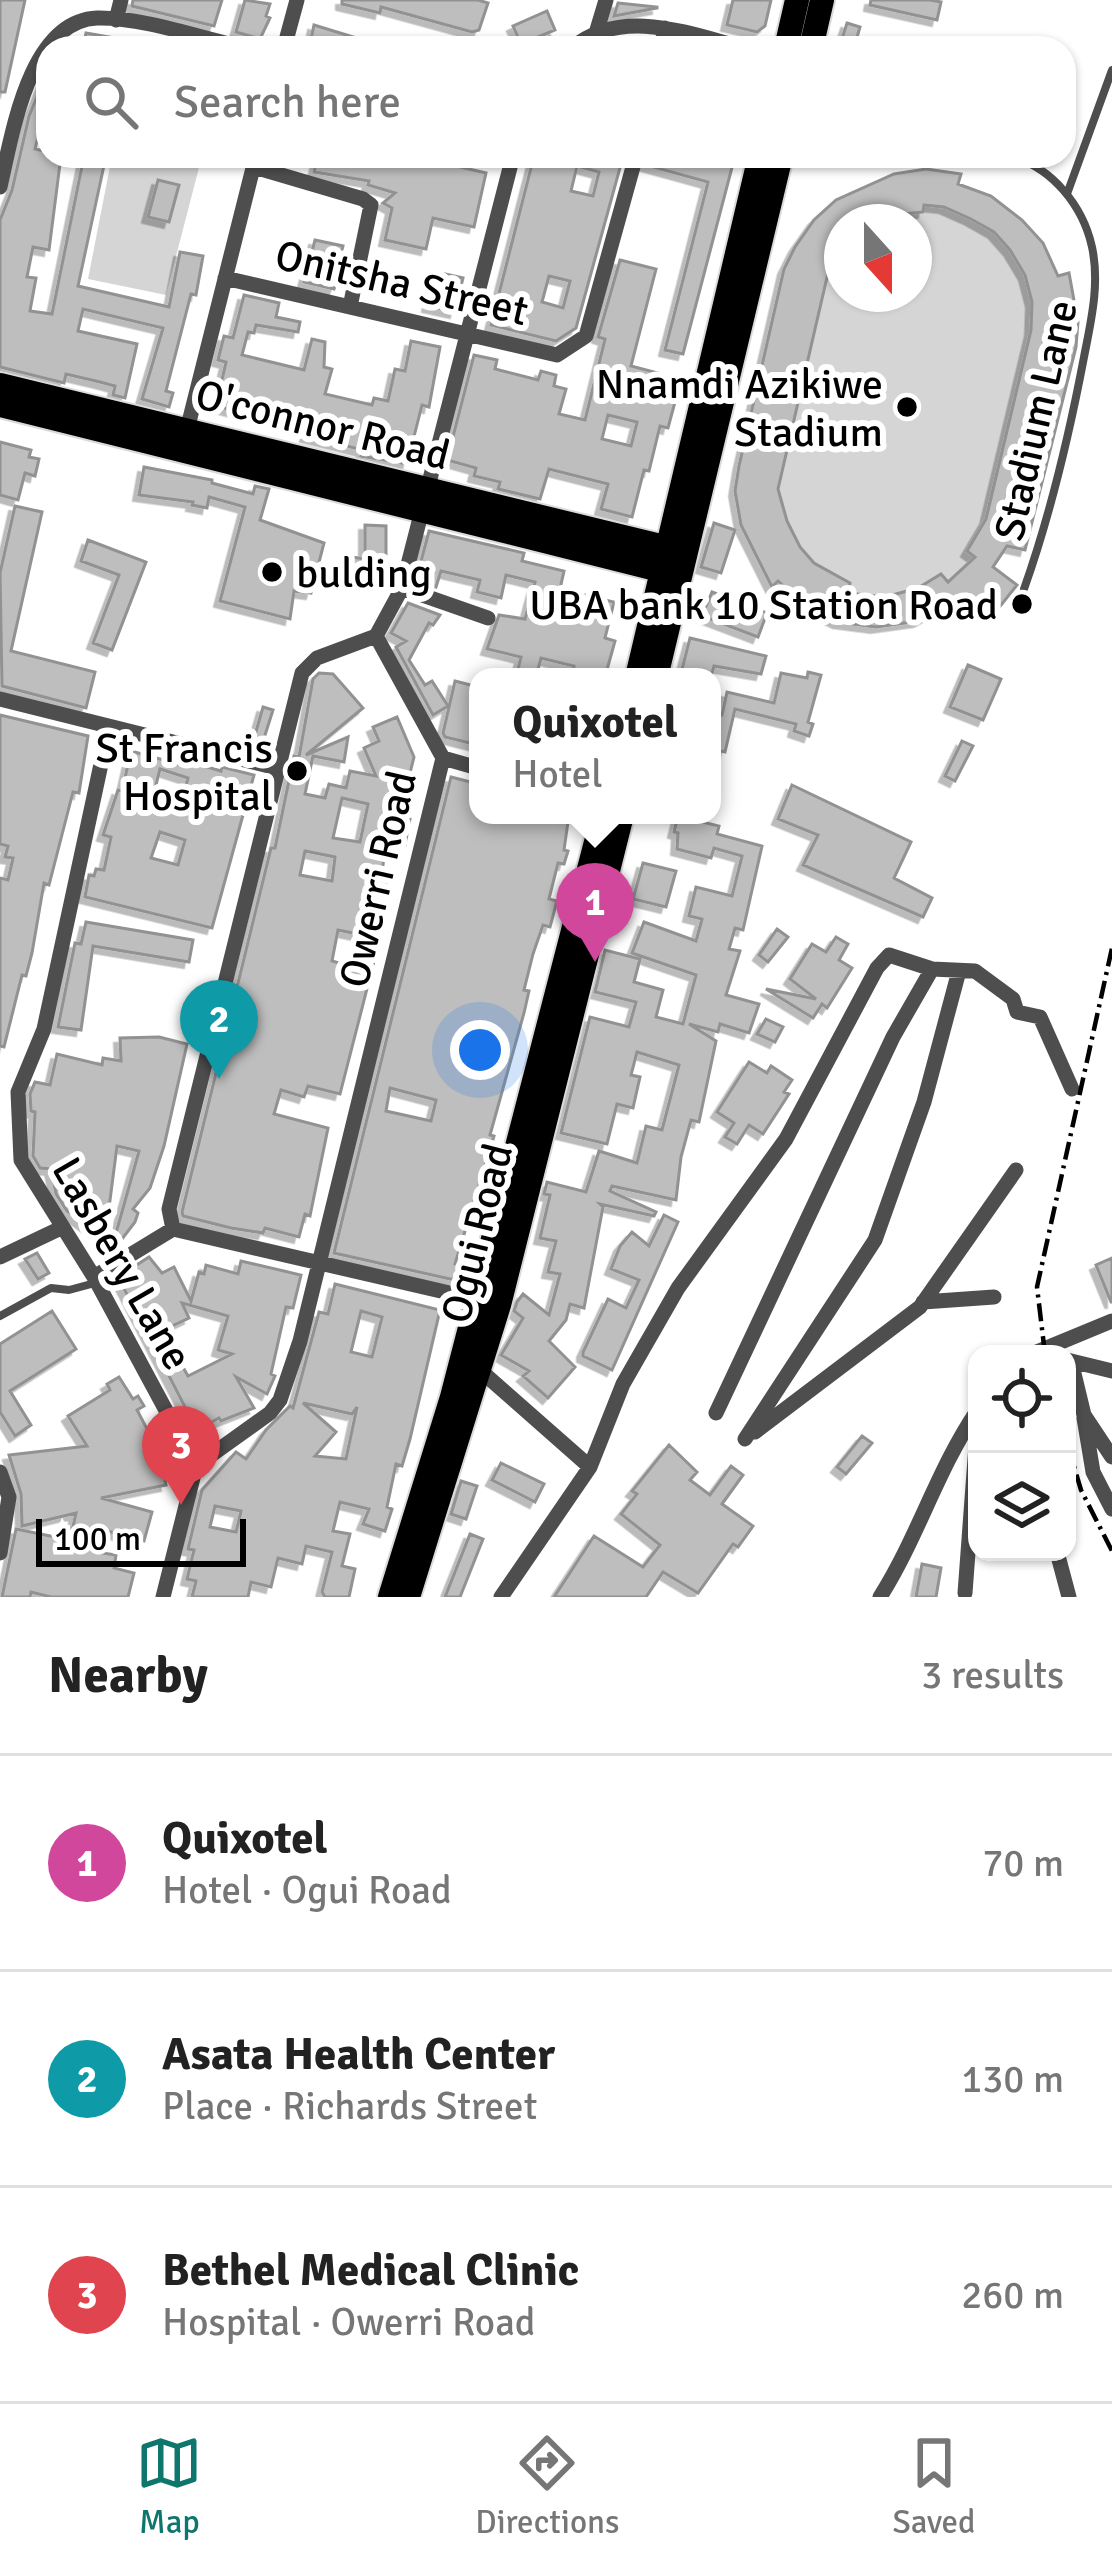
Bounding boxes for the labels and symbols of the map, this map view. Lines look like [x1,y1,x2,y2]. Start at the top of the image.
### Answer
north arrow [824,204,932,312]
street label: Onitsha Street [270,230,533,337]
street label: Stadium Lane [984,295,1089,545]
place label: Nnamdi Azikiwe Stadium [596,359,883,458]
street label: O'connor Road [190,369,455,482]
marker: Nnamdi Azikiwe Stadium [894,394,920,420]
place label: bulding [296,548,432,599]
marker: bulding [259,559,285,585]
place label: UBA bank 10 Station Road [529,580,998,631]
marker: UBA bank 10 Station Road [1009,591,1035,617]
place label: St Francis Hospital [95,723,273,822]
marker: St Francis Hospital [284,758,310,784]
street label: Owerri Road [329,766,428,993]
pin: 1 [556,863,634,962]
pin: 2 [180,980,258,1079]
your location [450,1020,510,1080]
street label: Ogui Road [431,1138,524,1328]
street label: Lasbery Lane [40,1149,203,1379]
pin: 3 [142,1406,220,1505]
scale bar [36,1513,246,1566]

